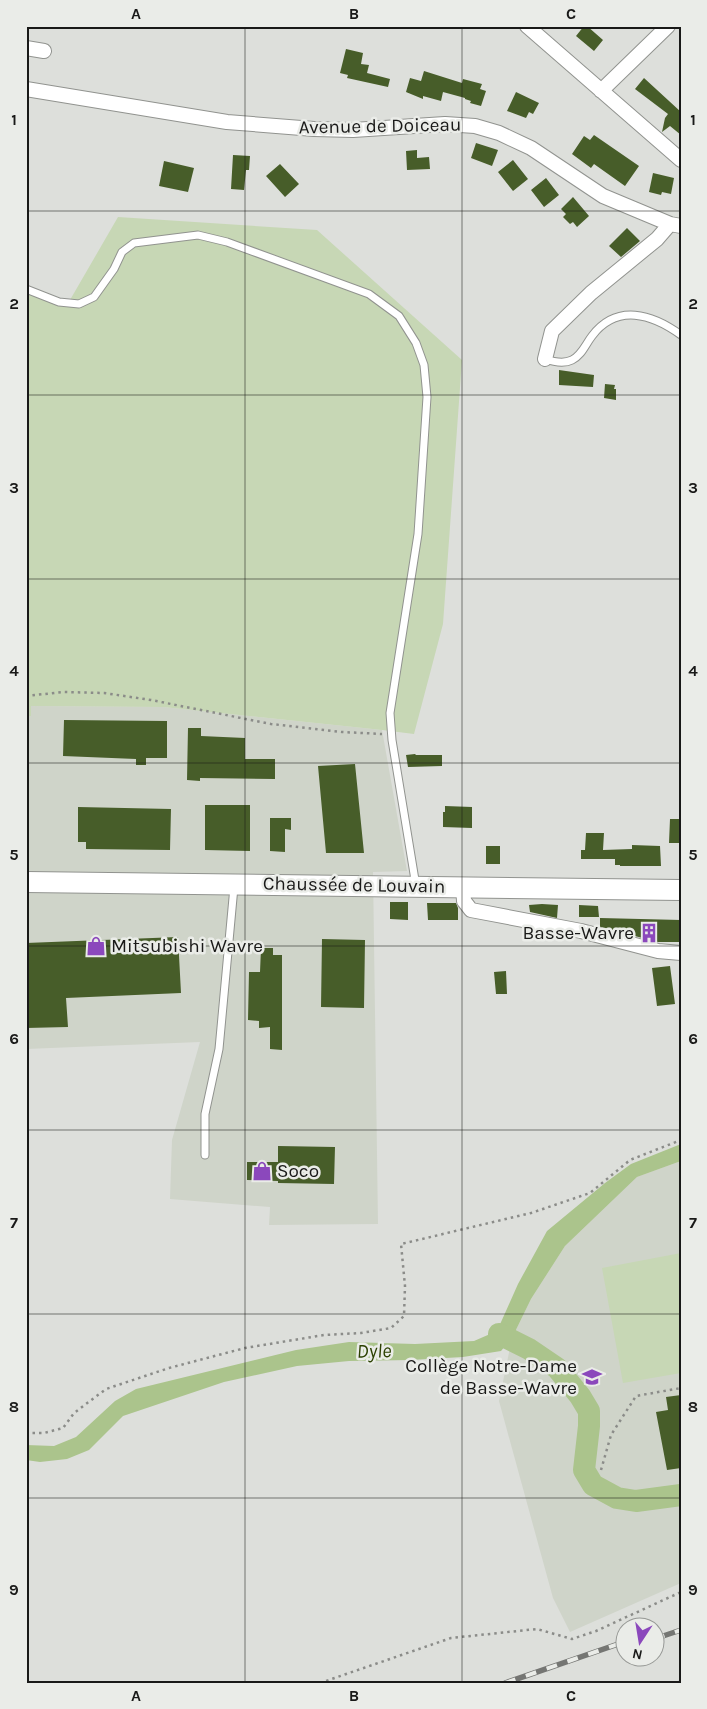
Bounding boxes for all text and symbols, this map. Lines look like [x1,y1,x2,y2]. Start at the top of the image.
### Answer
text: A [131,4,141,23]
text: B [349,4,359,23]
text: C [566,4,576,23]
text: 1 [11,110,17,129]
text: 1 [690,110,696,129]
street label: Avenue de Doiceau [298,114,462,138]
text: 2 [9,294,19,313]
text: 2 [688,294,698,313]
text: 3 [9,478,19,497]
text: 3 [688,478,698,497]
text: 4 [9,661,19,680]
text: 4 [688,661,698,680]
text: 5 [9,845,19,864]
text: 5 [688,845,698,864]
street label: Chaussée de Louvain [263,872,445,898]
place label: Basse-Wavre [522,922,634,944]
building icon: Basse-Wavre [638,922,660,944]
shop icon: Mitsubishi Wavre [85,935,107,957]
place label: Mitsubishi Wavre [111,935,263,957]
text: 6 [9,1029,19,1048]
text: 6 [688,1029,698,1048]
shop icon: Soco [251,1160,273,1182]
place label: Soco [277,1160,319,1182]
text: 7 [10,1213,18,1232]
text: 7 [689,1213,697,1232]
water label: Dyle [356,1339,392,1363]
place label: Collège Notre-Dame de Basse-Wavre [405,1355,577,1399]
school or university icon: Collège Notre-Dame de Basse-Wavre [581,1366,603,1388]
text: 8 [9,1397,19,1416]
text: 8 [688,1397,698,1416]
text: 9 [9,1580,19,1599]
text: 9 [688,1580,698,1599]
north arrow [614,1616,664,1666]
text: N [631,1645,644,1664]
text: A [131,1686,141,1705]
text: B [349,1686,359,1705]
text: C [566,1686,576,1705]

